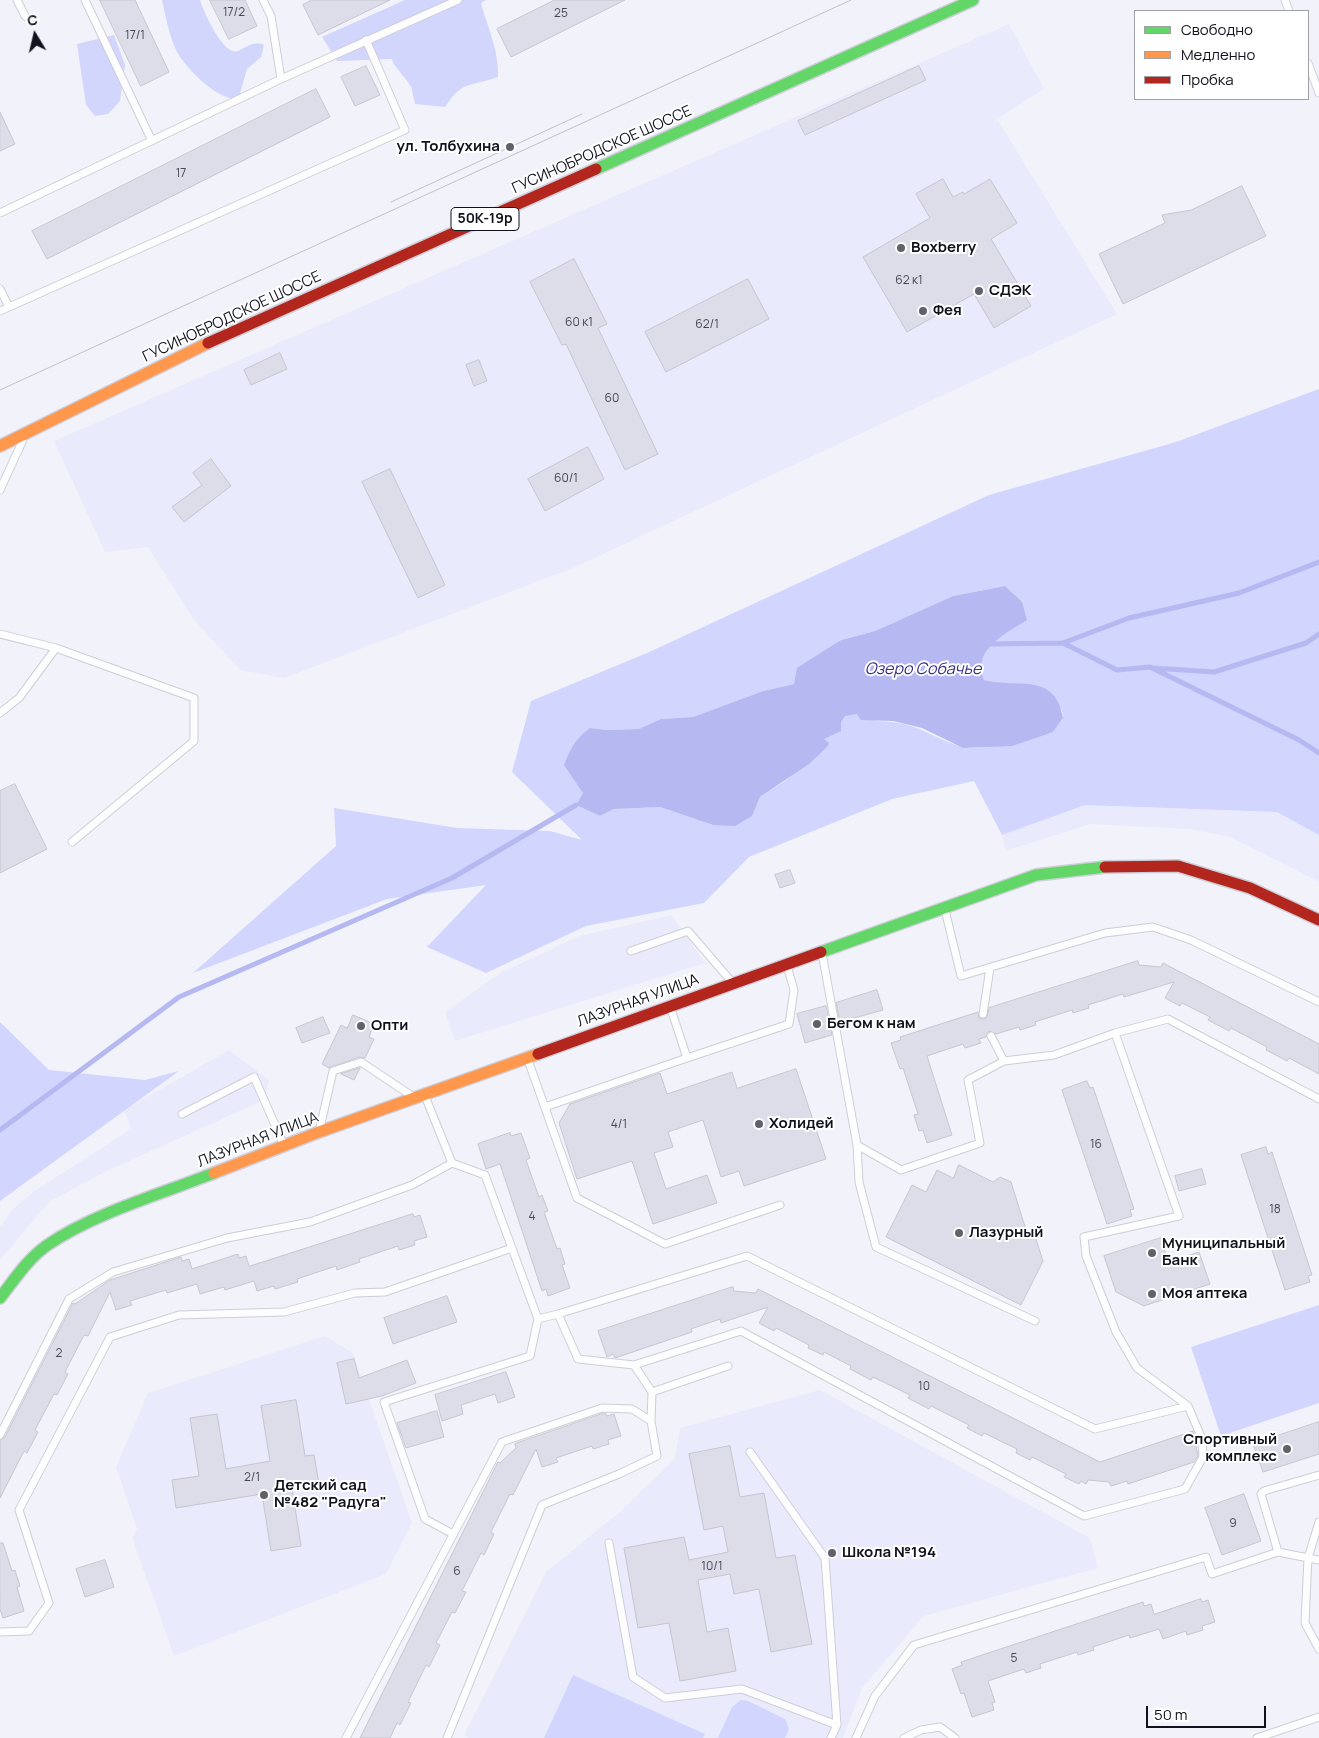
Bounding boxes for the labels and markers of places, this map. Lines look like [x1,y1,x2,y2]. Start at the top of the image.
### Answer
place label: ул. Толбухина [397,138,500,156]
marker: ул. Толбухина [504,141,516,153]
place label: Boxberry [911,239,976,257]
marker: Boxberry [895,242,907,254]
place label: СДЭК [989,282,1032,300]
marker: СДЭК [973,285,985,297]
place label: Фея [933,302,962,320]
marker: Фея [917,305,929,317]
place label: Бегом к нам [827,1015,916,1033]
place label: Опти [371,1017,408,1035]
marker: Бегом к нам [811,1018,823,1030]
marker: Опти [355,1020,367,1032]
place label: Холидей [769,1115,834,1133]
marker: Холидей [753,1118,765,1130]
place label: Лазурный [969,1224,1043,1242]
marker: Лазурный [953,1227,965,1239]
place label: Муниципальный Банк [1162,1235,1285,1270]
marker: Муниципальный Банк [1146,1247,1158,1259]
place label: Моя аптека [1162,1285,1247,1303]
marker: Моя аптека [1146,1288,1158,1300]
place label: Спортивный комплекс [1183,1431,1277,1466]
marker: Спортивный комплекс [1281,1443,1293,1455]
place label: Детский сад №482 "Радуга" [274,1477,387,1512]
marker: Детский сад №482 "Радуга" [258,1489,270,1501]
place label: Школа №194 [842,1544,936,1562]
marker: Школа №194 [826,1547,838,1559]

